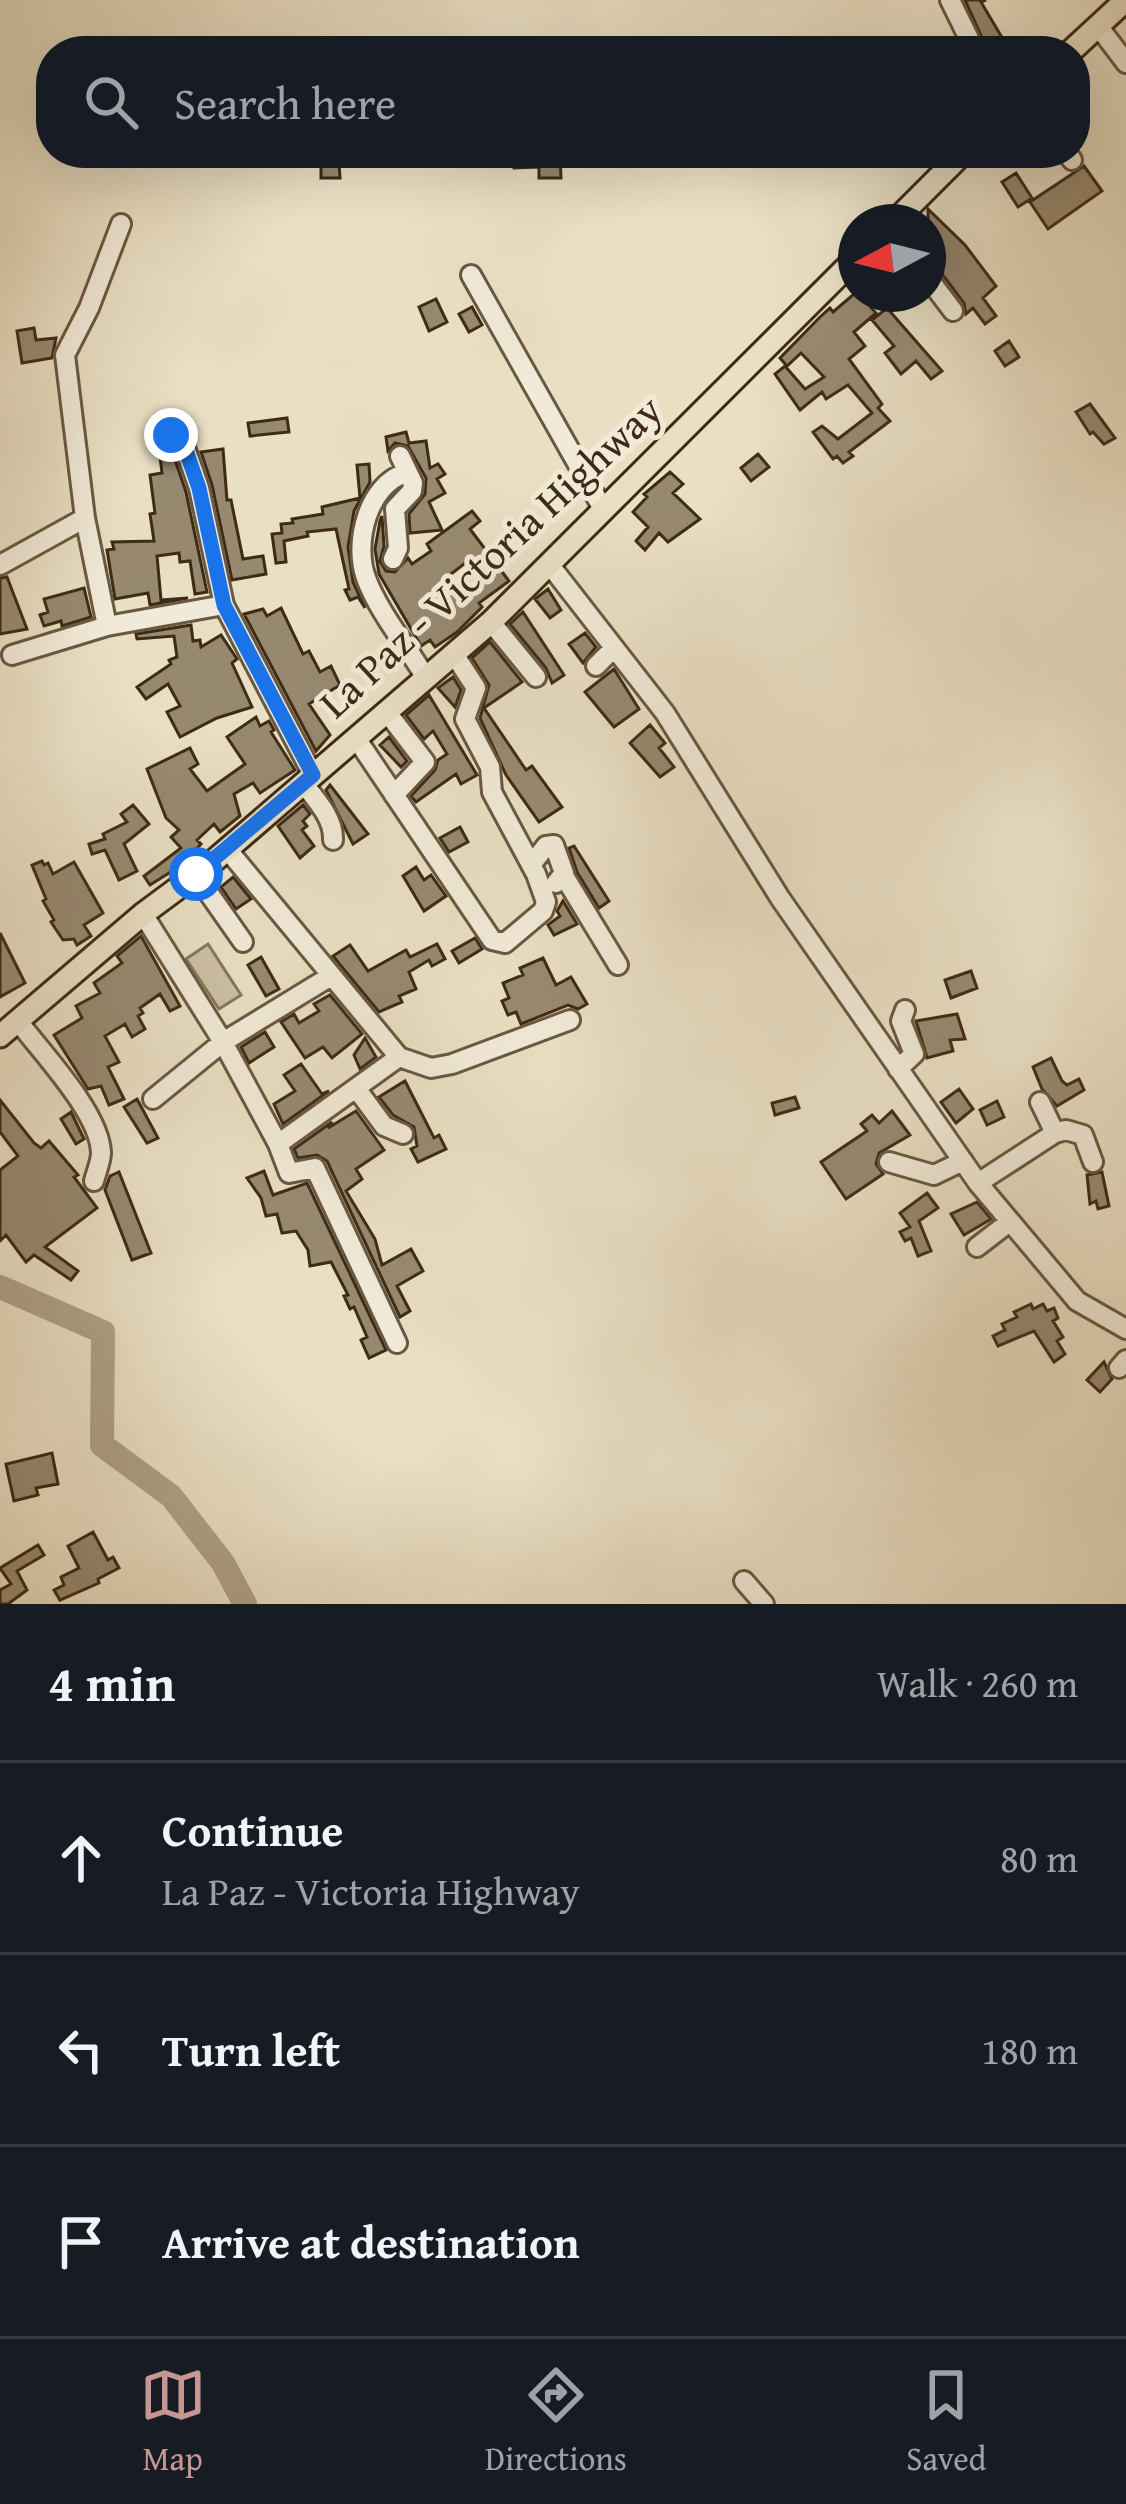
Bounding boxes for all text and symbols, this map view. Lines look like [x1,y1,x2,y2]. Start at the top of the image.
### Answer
search box [36,36,1090,168]
icon: search [78,69,144,135]
text: Search here [174,70,396,135]
north arrow [838,204,946,312]
street label: La Paz - Victoria Highway [304,380,675,731]
route end [144,408,198,462]
route start [169,847,223,901]
text: 4 min [48,1645,175,1720]
text: Walk · 260 m [877,1654,1078,1711]
text: Continue [162,1797,343,1862]
icon: ahead [48,1825,114,1891]
text: 80 m [1000,1829,1078,1886]
text: La Paz - Victoria Highway [162,1862,580,1919]
icon: left [48,2017,114,2083]
text: Turn left [162,2017,340,2082]
text: 180 m [981,2021,1078,2078]
icon: arrive [48,2209,114,2275]
text: Arrive at destination [162,2209,580,2274]
tab: Map [140,2362,206,2482]
tab: Directions [485,2362,627,2482]
tab: Saved [906,2362,986,2482]

